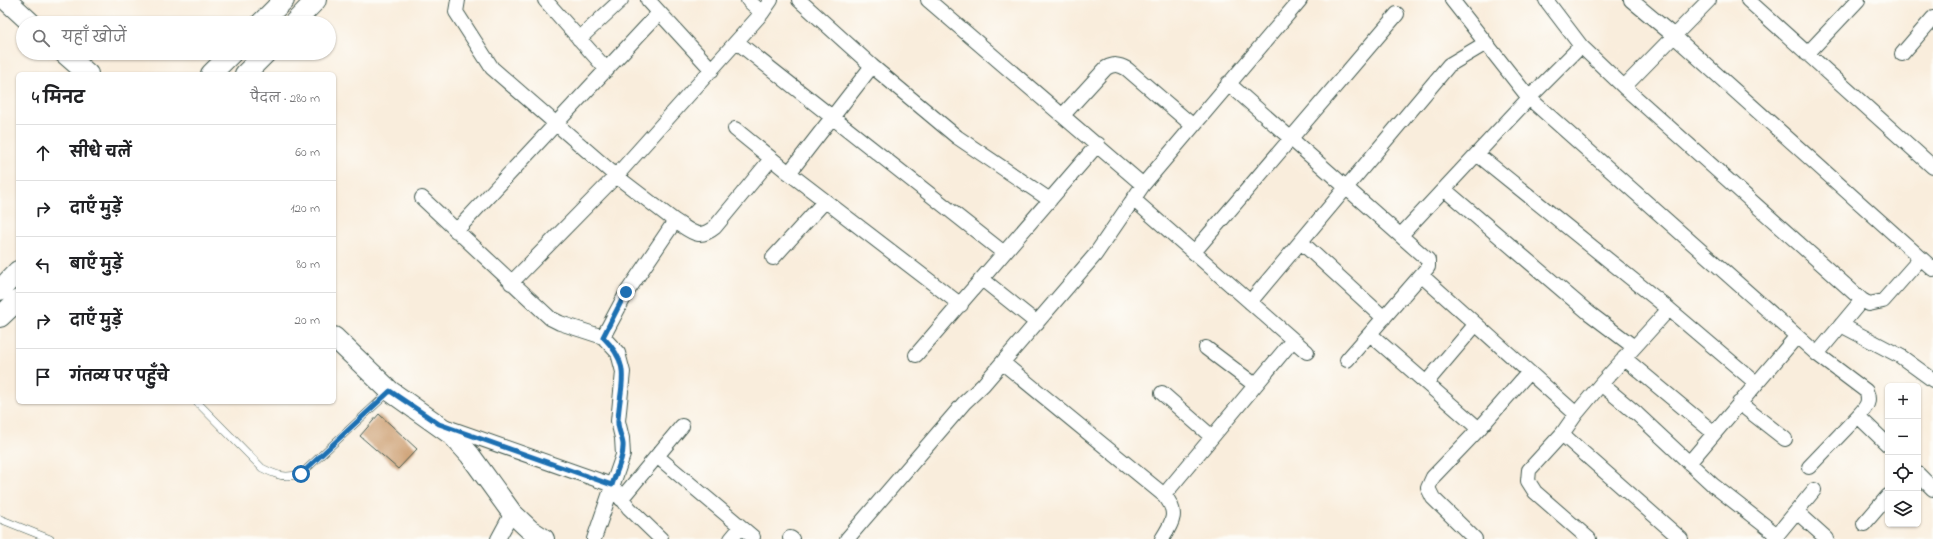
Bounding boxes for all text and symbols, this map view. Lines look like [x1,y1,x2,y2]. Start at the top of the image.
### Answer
search box [16,16,336,60]
icon: search [30,27,52,49]
text: यहाँ खोजें [62,27,126,49]
text: 4 मिनट [32,86,85,111]
text: पैदल · 280 m [250,89,320,108]
icon: ahead [32,142,54,164]
text: सीधे चलें [70,142,131,164]
text: 60 m [295,143,320,162]
icon: right [32,198,54,220]
text: दाएँ मुड़ें [70,198,122,220]
text: 120 m [290,199,320,218]
icon: left [32,254,54,276]
text: बाएँ मुड़ें [70,254,123,276]
text: 80 m [296,255,320,274]
route end [617,283,635,301]
icon: right [32,310,54,332]
text: दाएँ मुड़ें [70,310,122,332]
text: 20 m [295,311,320,330]
icon: arrive [32,366,54,388]
text: गंतव्य पर पहुँचे [70,366,169,388]
map controls [1885,383,1921,527]
button: + [1885,383,1921,419]
button: − [1885,419,1921,455]
button: locate [1885,455,1921,491]
route start [292,465,310,483]
button: layers [1885,491,1921,527]

